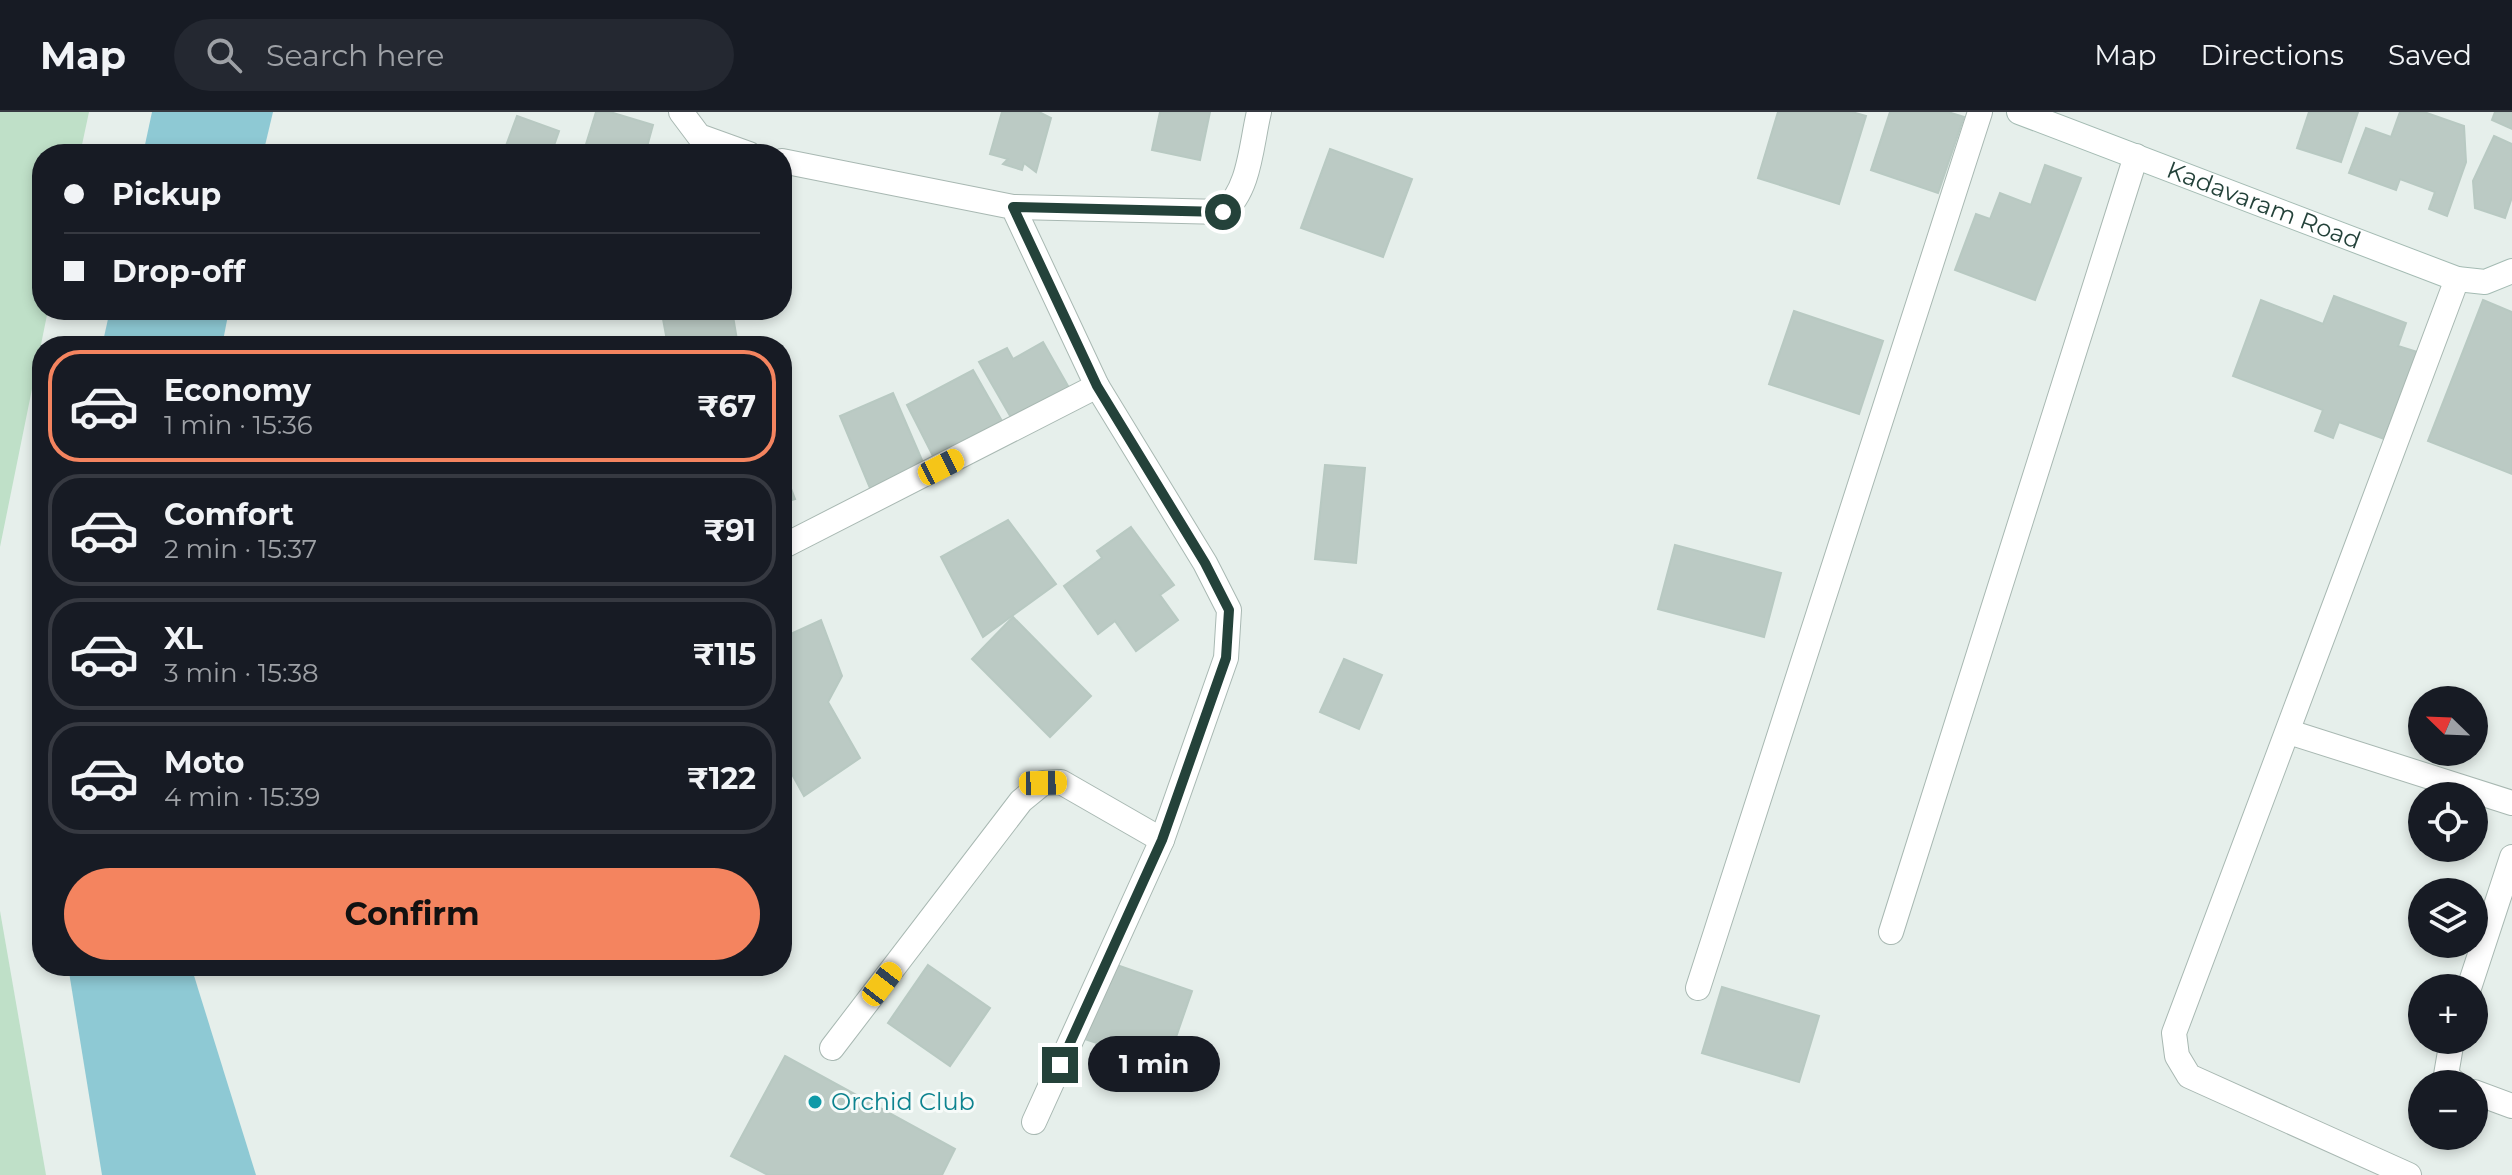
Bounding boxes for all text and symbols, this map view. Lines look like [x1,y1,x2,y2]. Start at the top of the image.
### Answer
search box [174,19,734,91]
text: Map [40,32,126,79]
icon: search [202,33,246,77]
text: Search here [266,37,444,74]
text: Map [2094,38,2156,72]
text: Directions [2200,38,2344,72]
text: Saved [2388,38,2472,72]
street label: Kadavaram Road [2163,155,2365,255]
text: Pickup [112,176,221,213]
route start [1205,194,1241,230]
text: Drop-off [112,253,245,290]
icon: car [68,370,140,442]
text: Economy [164,372,311,409]
text: ₹67 [697,388,756,425]
text: 1 min · 15:36 [164,409,313,441]
car [914,445,968,489]
icon: car [68,494,140,566]
text: Comfort [164,496,294,533]
text: ₹91 [704,512,756,549]
text: 2 min · 15:37 [164,533,317,565]
icon: car [68,618,140,690]
text: XL [164,620,203,657]
text: ₹115 [693,636,756,673]
text: 3 min · 15:38 [164,657,319,689]
north arrow [2408,686,2488,766]
map controls [2408,686,2488,1150]
icon: car [68,742,140,814]
text: Moto [164,744,245,781]
text: ₹122 [687,760,756,797]
car [1019,771,1067,795]
text: 4 min · 15:39 [164,781,320,813]
button: locate [2408,782,2488,862]
button: Confirm [64,868,760,960]
button: layers [2408,878,2488,958]
car [858,958,906,1010]
button: + [2408,974,2488,1054]
callout: 1 min [1088,1037,1220,1093]
route end [1042,1047,1078,1083]
text: 1 min [1119,1048,1189,1080]
button: − [2408,1070,2488,1150]
place label: Orchid Club [831,1087,975,1116]
marker: Orchid Club [806,1093,824,1111]

